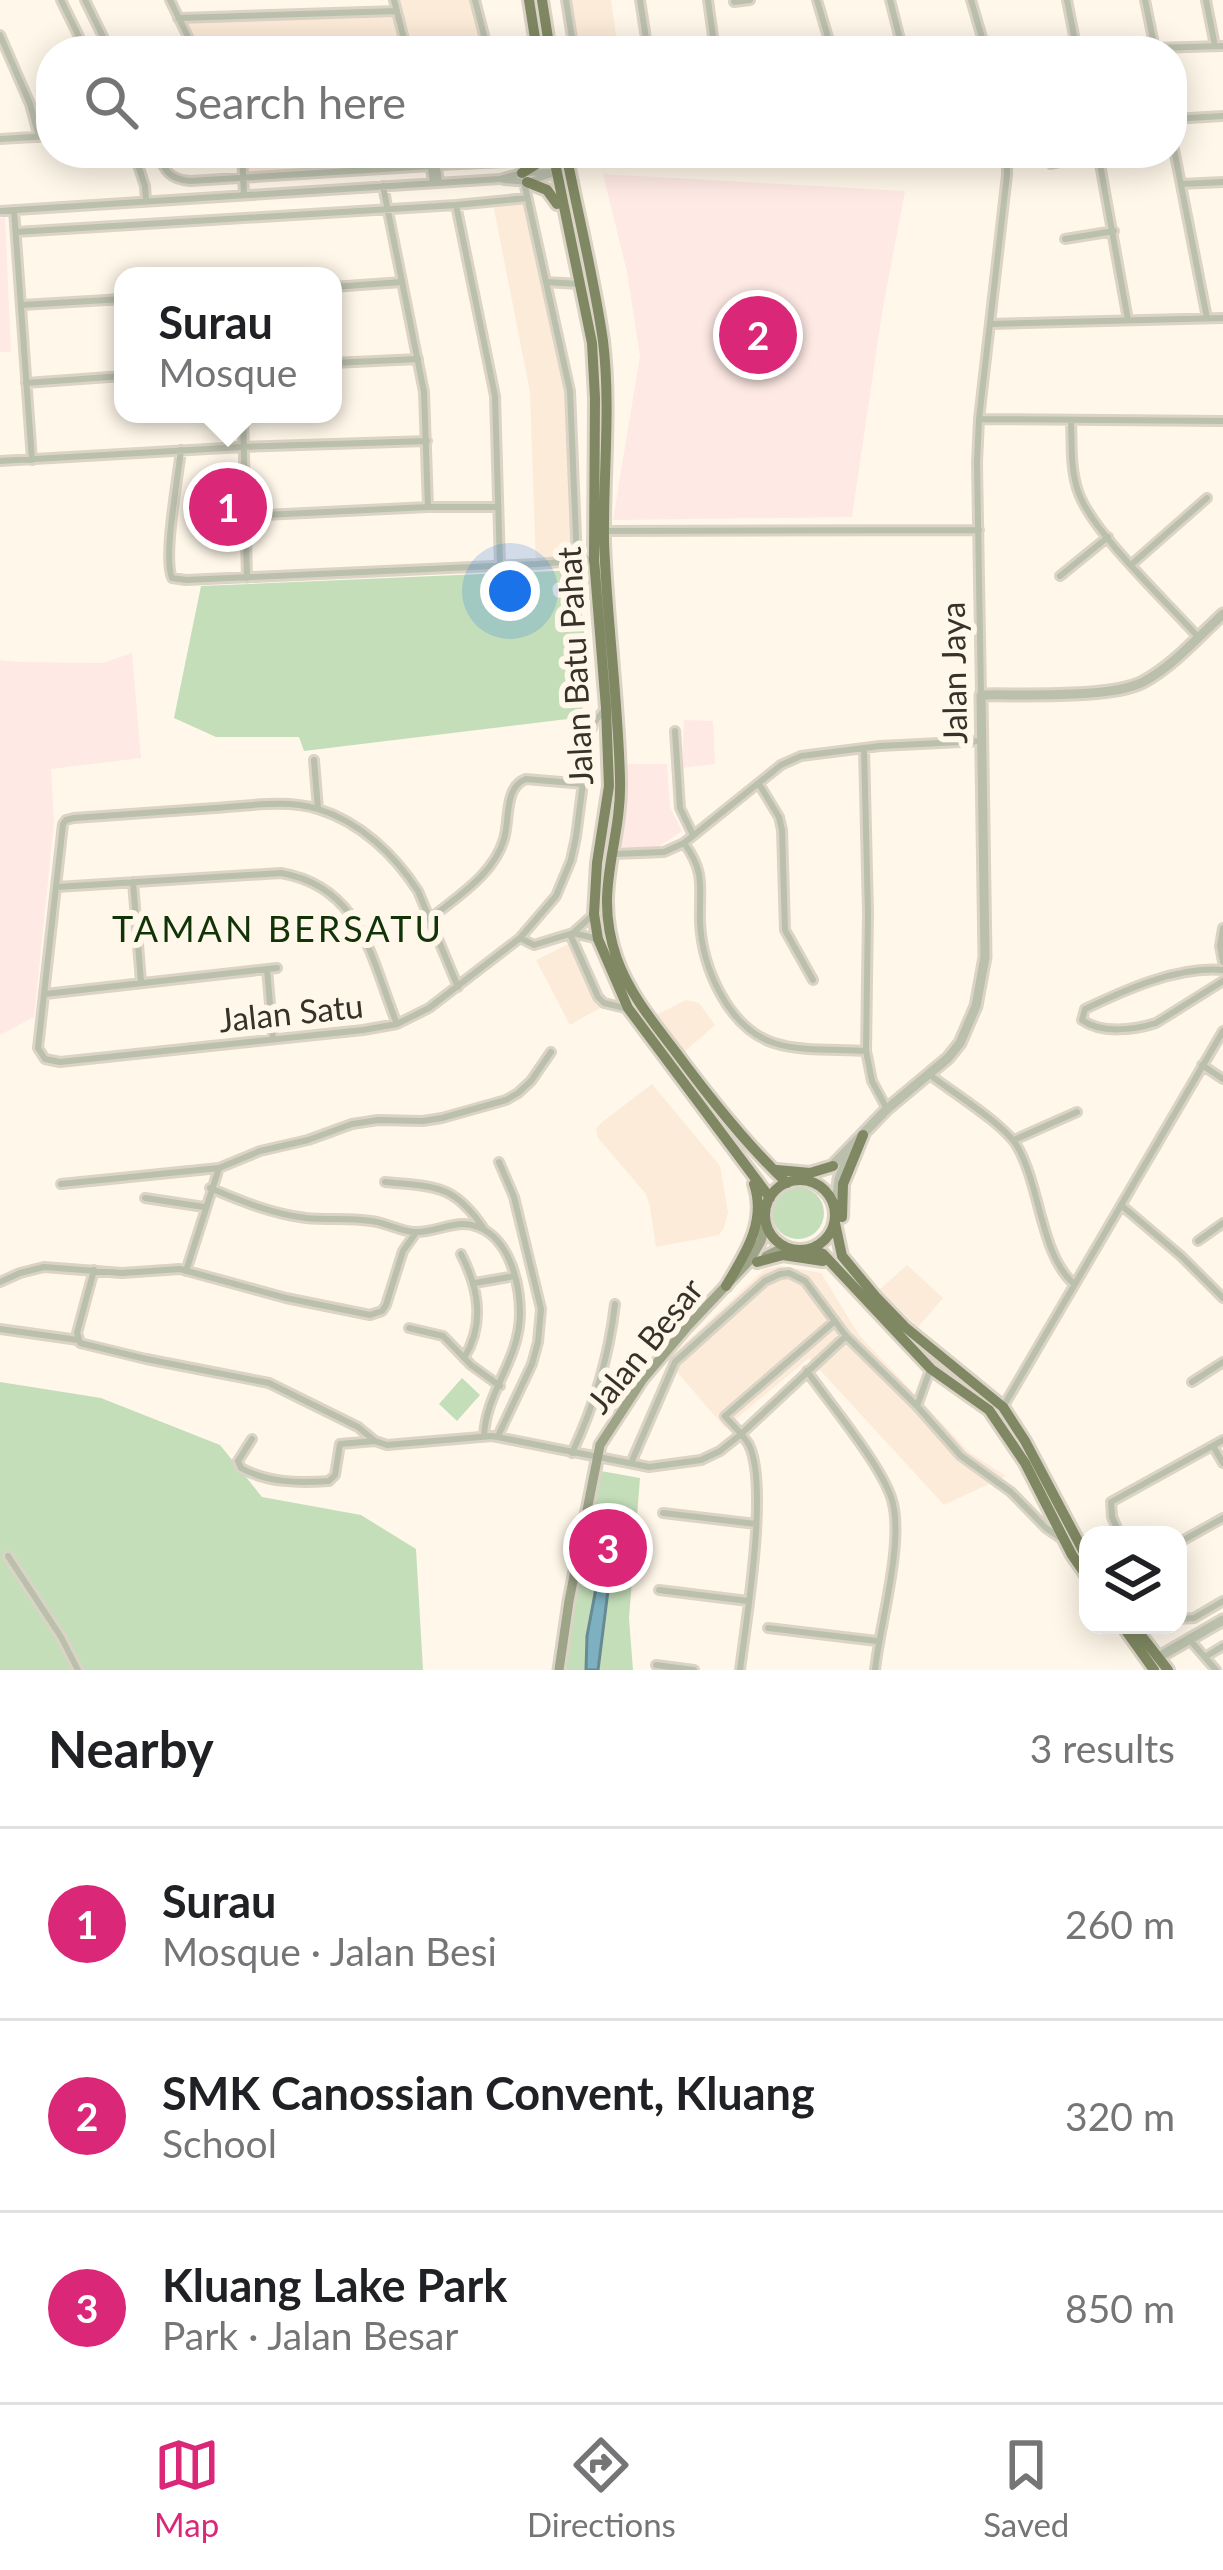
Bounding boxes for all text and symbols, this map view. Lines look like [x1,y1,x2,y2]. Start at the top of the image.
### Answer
search box [36,36,1187,168]
icon: search [78,69,144,135]
text: Search here [174,75,406,129]
popup [114,267,342,423]
pin: 2 [719,290,797,380]
text: Surau [159,295,273,349]
text: Mosque [159,349,297,395]
pin: 1 [189,462,267,552]
street label: Jalan Batu Pahat [548,546,600,786]
your location [480,561,540,621]
street label: Jalan Jaya [932,602,974,744]
district label: TAMAN BERSATU [112,906,444,950]
street label: Jalan Satu [217,985,365,1039]
street label: Jalan Besar [577,1269,711,1421]
pin: 3 [569,1503,647,1593]
map controls [1079,1526,1187,1634]
button: layers [1079,1526,1187,1634]
text: Nearby [48,1718,214,1779]
text: 3 results [1030,1725,1175,1771]
text: Surau [162,1874,276,1928]
text: 1 [76,1901,98,1947]
text: 260 m [1065,1901,1175,1947]
text: Mosque · Jalan Besi [162,1928,497,1974]
text: SMK Canossian Convent, Kluang [162,2066,815,2120]
text: 2 [76,2093,98,2139]
text: 320 m [1065,2093,1175,2139]
text: School [162,2120,277,2166]
text: Kluang Lake Park [162,2258,507,2312]
text: 3 [76,2285,98,2331]
text: 850 m [1065,2285,1175,2331]
text: Park · Jalan Besar [162,2312,459,2358]
tab: Map [154,2432,220,2544]
tab: Directions [527,2432,676,2544]
tab: Saved [983,2432,1069,2544]

